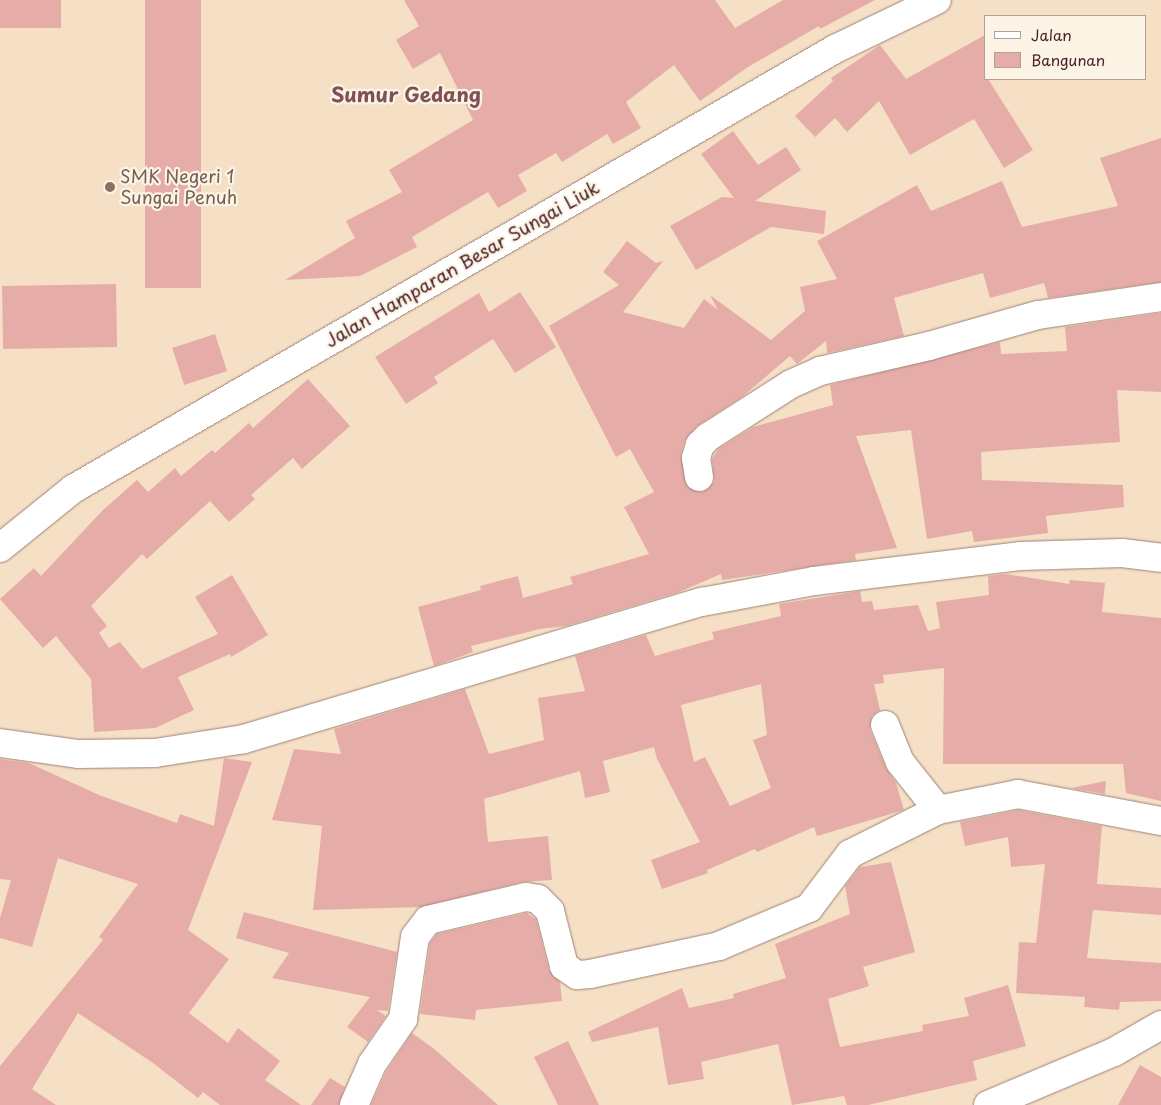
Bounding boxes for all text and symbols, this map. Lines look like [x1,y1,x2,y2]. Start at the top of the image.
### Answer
legend [984,15,1146,80]
text: Jalan [1031,23,1072,46]
text: Bangunan [1031,48,1105,71]
district label: Sumur Gedang [330,82,482,106]
place label: SMK Negeri 1 Sungai Penuh [120,166,237,208]
street label: Jalan Hamparan Besar Sungai Liuk [322,177,602,351]
marker: SMK Negeri 1 Sungai Penuh [104,181,116,193]

